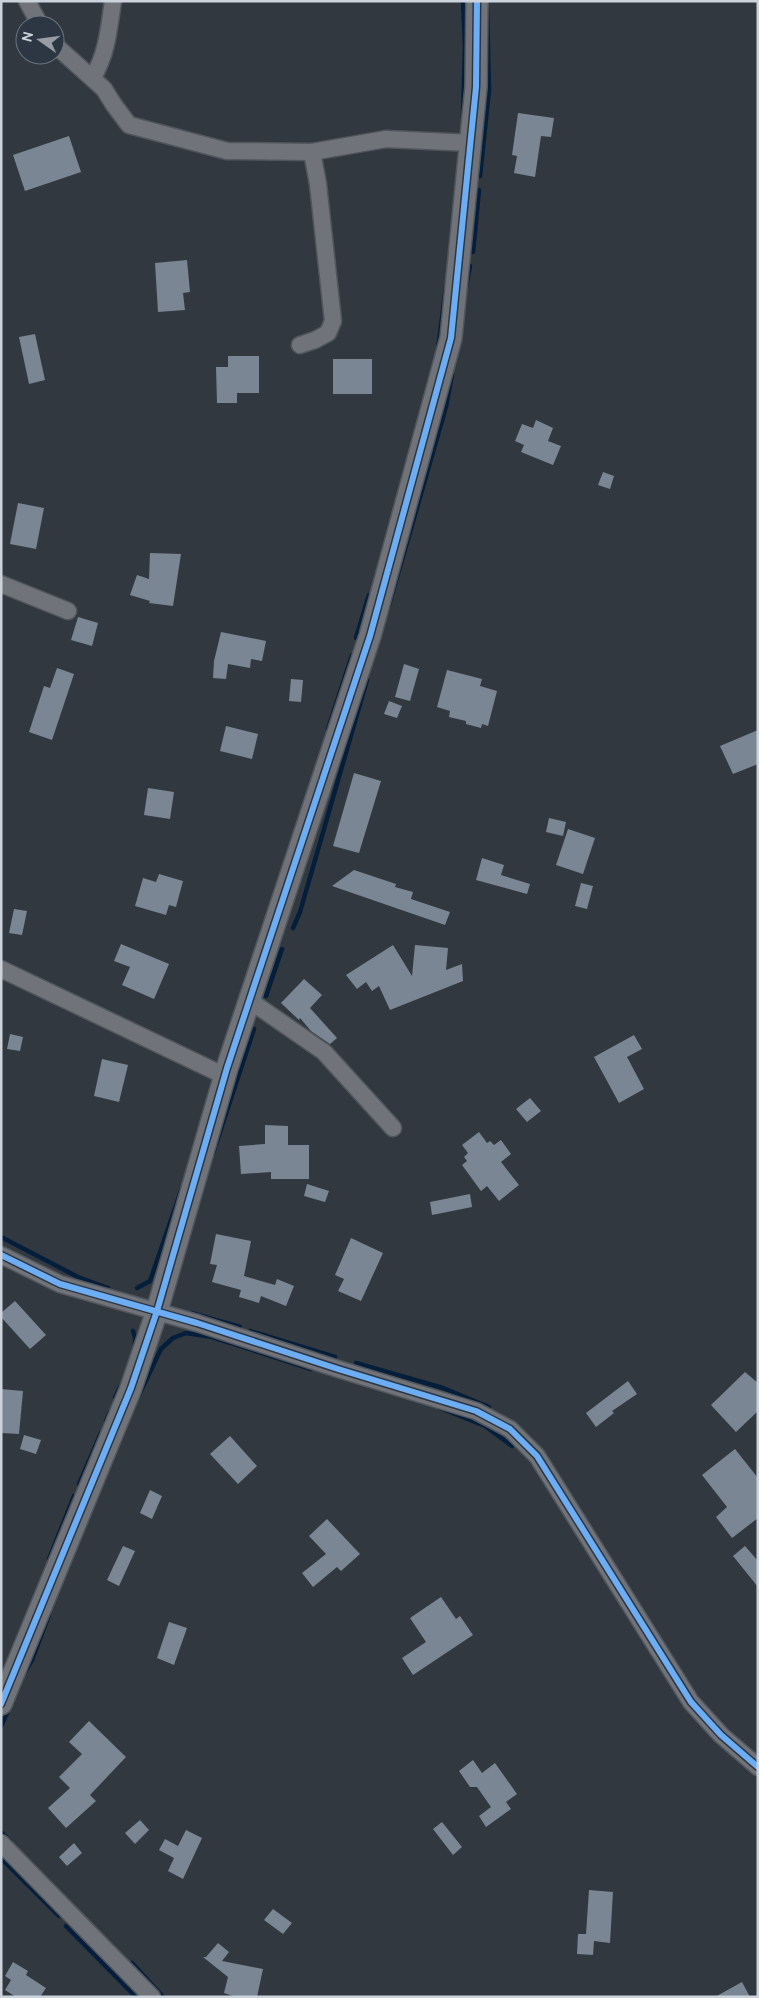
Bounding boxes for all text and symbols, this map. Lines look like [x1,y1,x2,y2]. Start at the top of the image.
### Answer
north arrow [15,15,65,65]
text: N [17,30,37,44]

